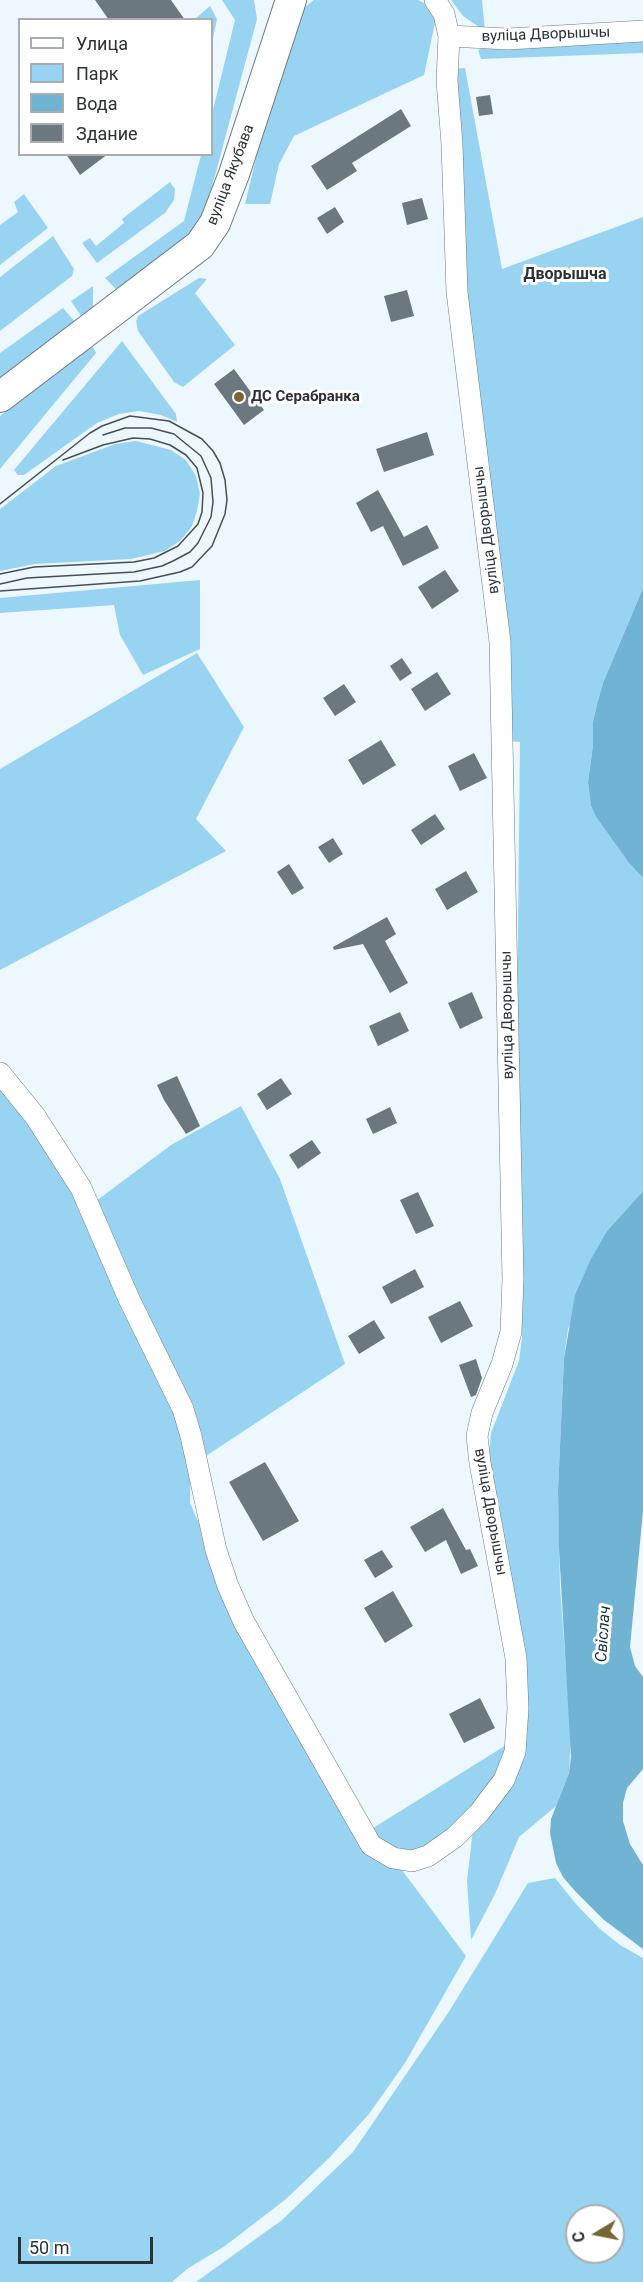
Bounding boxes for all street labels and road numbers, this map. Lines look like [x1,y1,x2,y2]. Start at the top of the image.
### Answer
street label: вуліца Дворышчы [481,24,611,46]
street label: вуліца Якубава [204,122,258,228]
street label: вуліца Дворышчы [470,465,504,595]
street label: вуліца Дворышчы [498,950,518,1080]
street label: вуліца Дворышчы [470,1447,510,1577]

